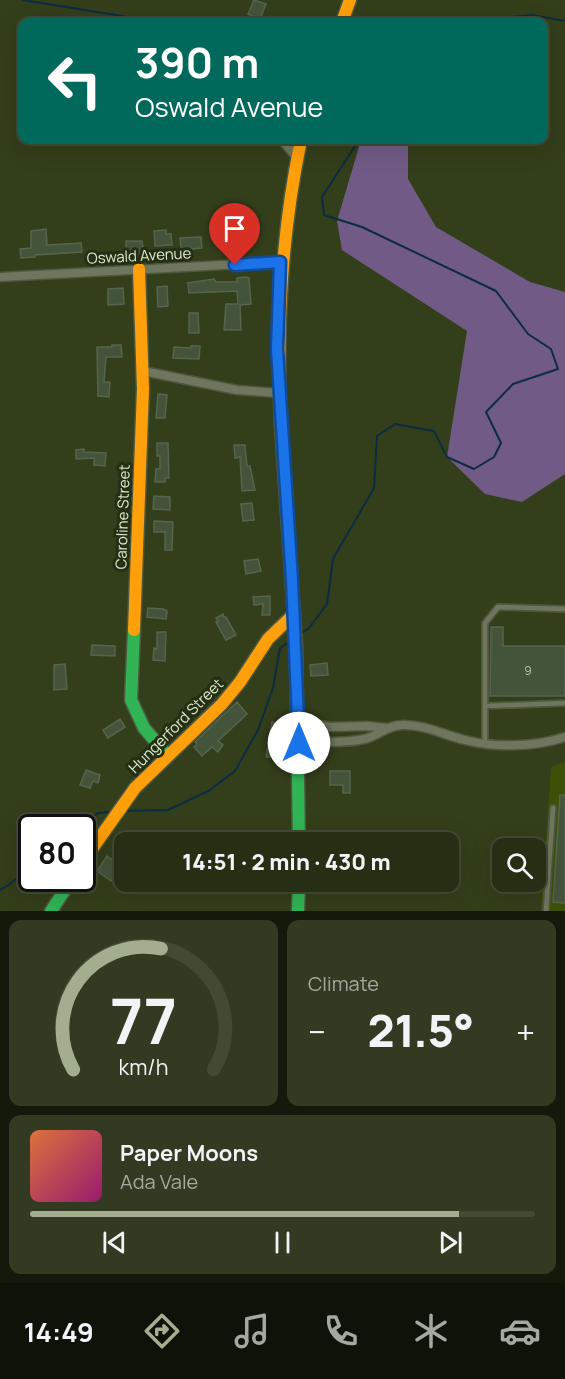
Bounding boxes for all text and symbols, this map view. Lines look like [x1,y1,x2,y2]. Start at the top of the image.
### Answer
text: 390 m [135,33,259,91]
icon: left [36,42,114,120]
text: Oswald Avenue [135,88,323,125]
pin [209,203,260,265]
icon: arrive [218,212,251,245]
street label: Oswald Avenue [86,242,192,269]
street label: Caroline Street [110,464,135,570]
house number: 9 [524,662,532,679]
street label: Hungerford Street [124,674,228,778]
position arrow [267,711,331,775]
speed limit sign: 80 [18,814,96,892]
map controls [492,838,546,892]
button: search [492,838,546,892]
text: 14:51 · 2 min · 430 m [182,847,391,877]
text: Climate [308,970,379,997]
text: 77 [110,977,177,1063]
text: 21.5° [367,999,474,1061]
text: − [308,1009,326,1054]
text: + [516,1009,535,1054]
text: km/h [119,1052,168,1081]
text: Paper Moons [120,1138,258,1168]
text: Ada Vale [120,1168,198,1195]
icon: previous [98,1226,131,1259]
icon: pause [266,1226,299,1259]
icon: next [434,1226,467,1259]
icon: directions [141,1310,183,1352]
icon: music [231,1310,273,1352]
icon: phone [320,1310,362,1352]
icon: climate [410,1310,452,1352]
icon: car [499,1310,541,1352]
text: 14:49 [24,1313,94,1350]

